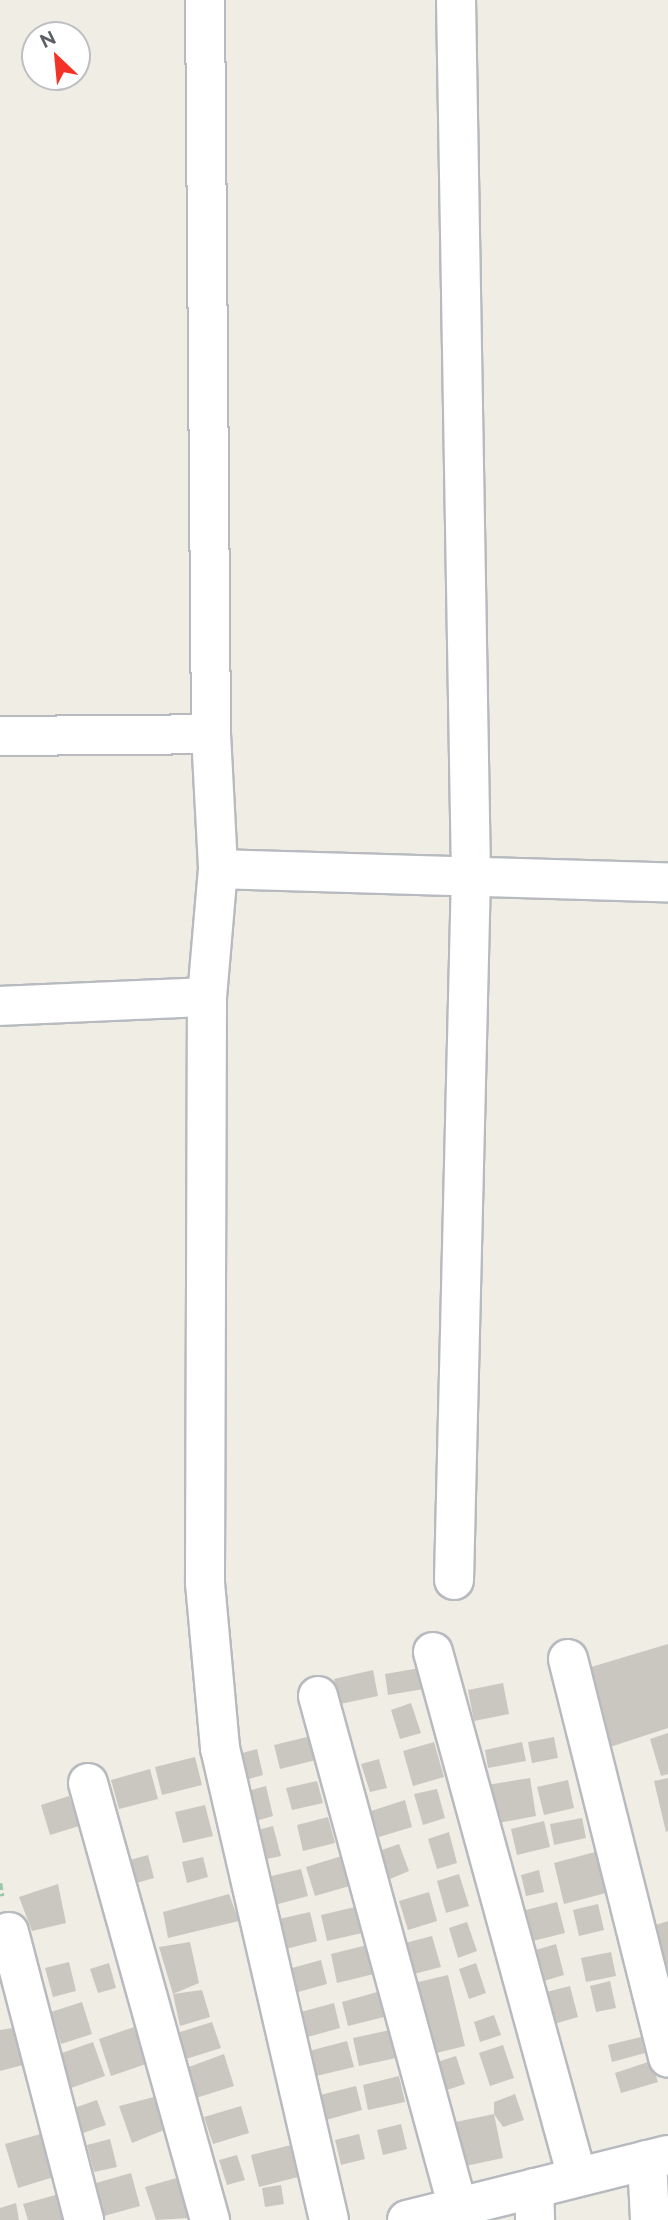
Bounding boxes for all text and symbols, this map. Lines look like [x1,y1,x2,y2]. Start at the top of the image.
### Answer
north arrow [21,21,91,91]
text: N [36,26,59,52]

